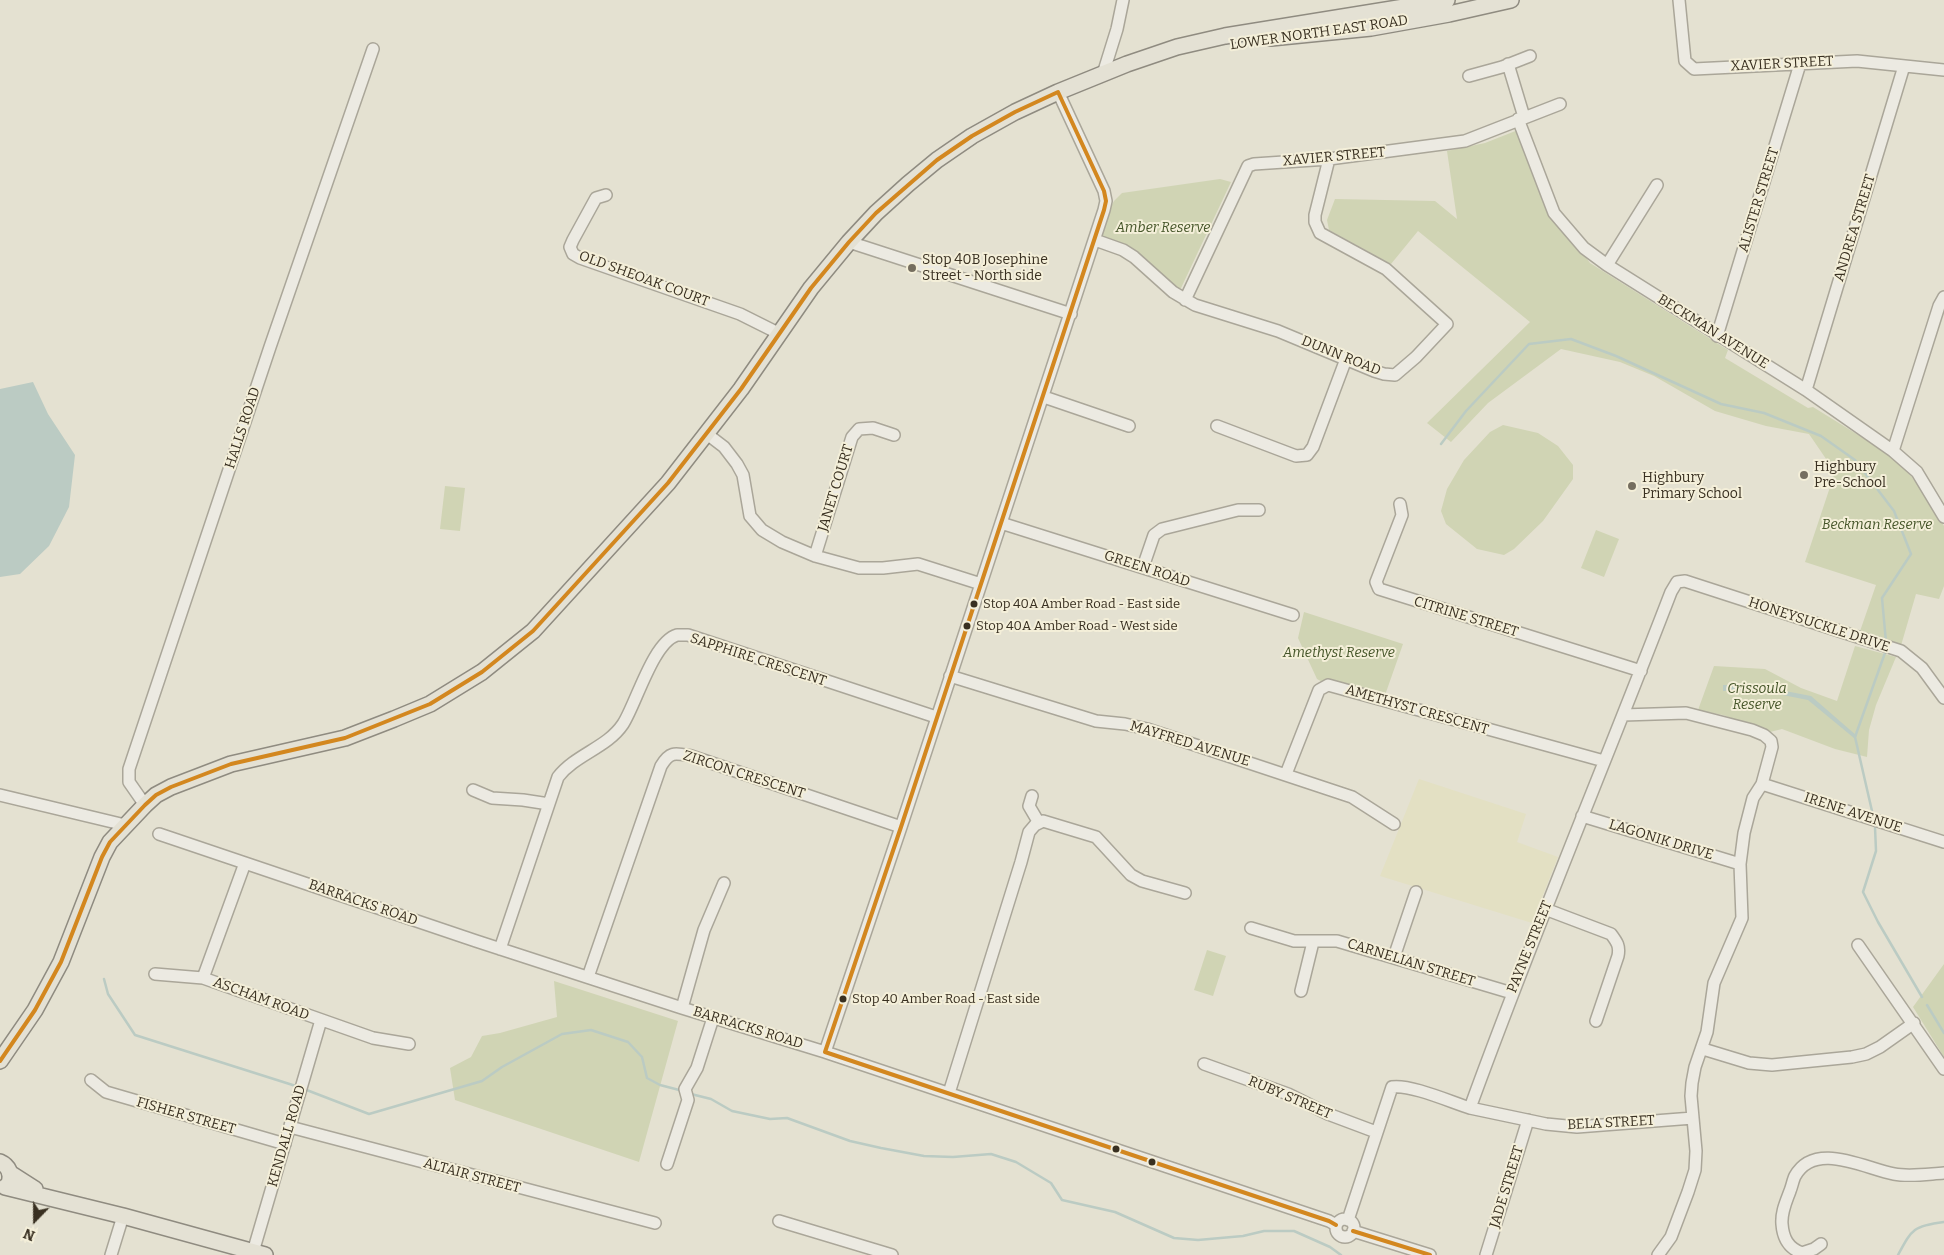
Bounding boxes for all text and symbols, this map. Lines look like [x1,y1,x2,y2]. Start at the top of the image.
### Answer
street label: LOWER NORTH EAST ROAD [1229,12,1409,54]
street label: XAVIER STREET [1730,53,1834,75]
street label: XAVIER STREET [1282,144,1386,170]
street label: ALISTER STREET [1735,146,1783,254]
street label: ANDREA STREET [1831,172,1879,284]
park label: Amber Reserve [1116,220,1210,236]
street label: OLD SHEOAK COURT [577,248,711,310]
place label: Stop 40B Josephine Street - North side [922,252,1048,284]
marker: Stop 40B Josephine Street - North side [906,262,918,274]
street label: BECKMAN AVENUE [1654,291,1772,373]
street label: DUNN ROAD [1299,332,1383,380]
street label: HALLS ROAD [222,385,264,471]
street label: JANET COURT [815,443,857,533]
place label: Highbury Pre-School [1814,459,1886,492]
marker: Highbury Pre-School [1798,469,1810,481]
place label: Highbury Primary School [1642,470,1742,502]
marker: Highbury Primary School [1626,480,1638,492]
park label: Beckman Reserve [1822,517,1932,533]
street label: GREEN ROAD [1102,547,1192,591]
street label: CITRINE STREET [1412,593,1520,641]
street label: HONEYSUCKLE DRIVE [1746,594,1892,656]
place label: Stop 40A Amber Road - East side [983,596,1180,612]
marker: Stop 40A Amber Road - East side [969,599,979,609]
place label: Stop 40A Amber Road - West side [976,618,1178,634]
marker: Stop 40A Amber Road - West side [962,621,972,631]
street label: SAPPHIRE CRESCENT [688,630,828,690]
park label: Amethyst Reserve [1283,645,1395,661]
park label: Crissoula Reserve [1727,681,1787,714]
street label: AMETHYST CRESCENT [1344,682,1490,738]
street label: MAYFRED AVENUE [1128,718,1252,770]
street label: ZIRCON CRESCENT [681,747,807,803]
street label: IRENE AVENUE [1802,789,1904,837]
street label: LAGONIK DRIVE [1607,816,1715,864]
street label: BARRACKS ROAD [306,876,420,930]
street label: PAYNE STREET [1504,899,1556,995]
street label: CARNELIAN STREET [1345,936,1477,990]
street label: ASCHAM ROAD [211,974,311,1024]
place label: Stop 40 Amber Road - East side [852,991,1040,1007]
marker: Stop 40 Amber Road - East side [838,994,848,1004]
street label: BARRACKS ROAD [691,1003,805,1053]
street label: RUBY STREET [1246,1073,1334,1123]
street label: KENDALL ROAD [264,1083,310,1189]
street label: FISHER STREET [135,1094,237,1138]
street label: BELA STREET [1567,1112,1655,1134]
unlabelled marker [1111,1144,1121,1154]
street label: JADE STREET [1487,1144,1527,1230]
street label: ALTAIR STREET [422,1155,522,1197]
unlabelled marker [1147,1157,1157,1167]
north arrow [10,1195,60,1245]
text: N [21,1224,37,1244]

